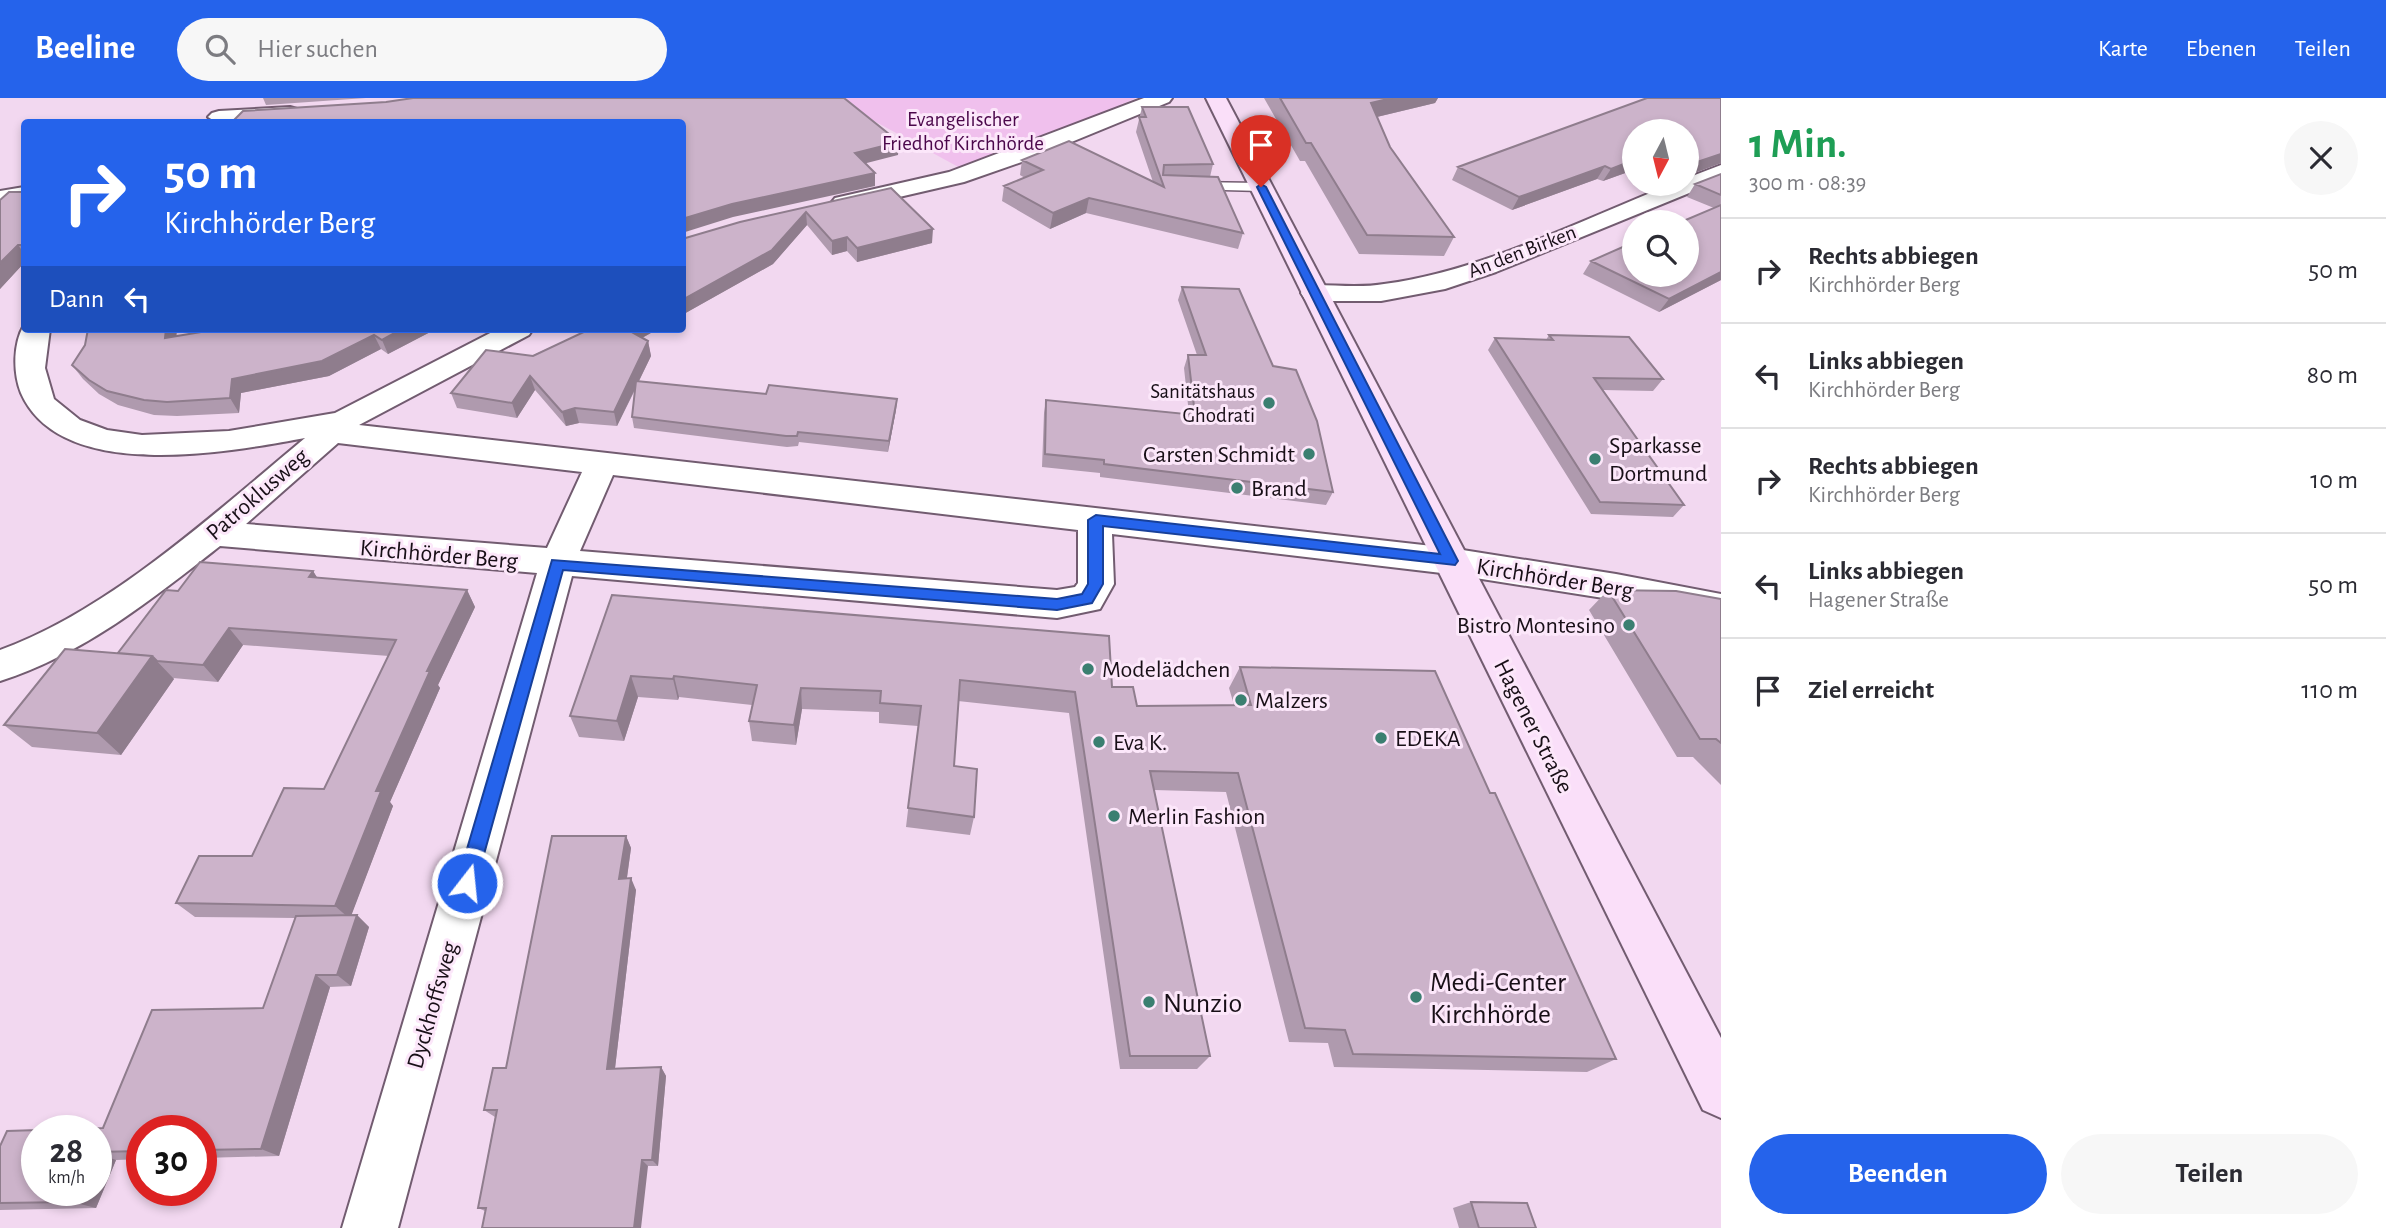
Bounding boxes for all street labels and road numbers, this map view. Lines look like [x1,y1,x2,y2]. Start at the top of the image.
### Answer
street label: An den Birken [1465,221,1579,282]
street label: Patroklusweg [202,444,313,545]
street label: Kirchhörder Berg [359,536,519,574]
street label: Kirchhörder Berg [1475,555,1635,603]
street label: Hagener Straße [1489,656,1577,797]
street label: Dyckhoffsweg [403,939,463,1072]

